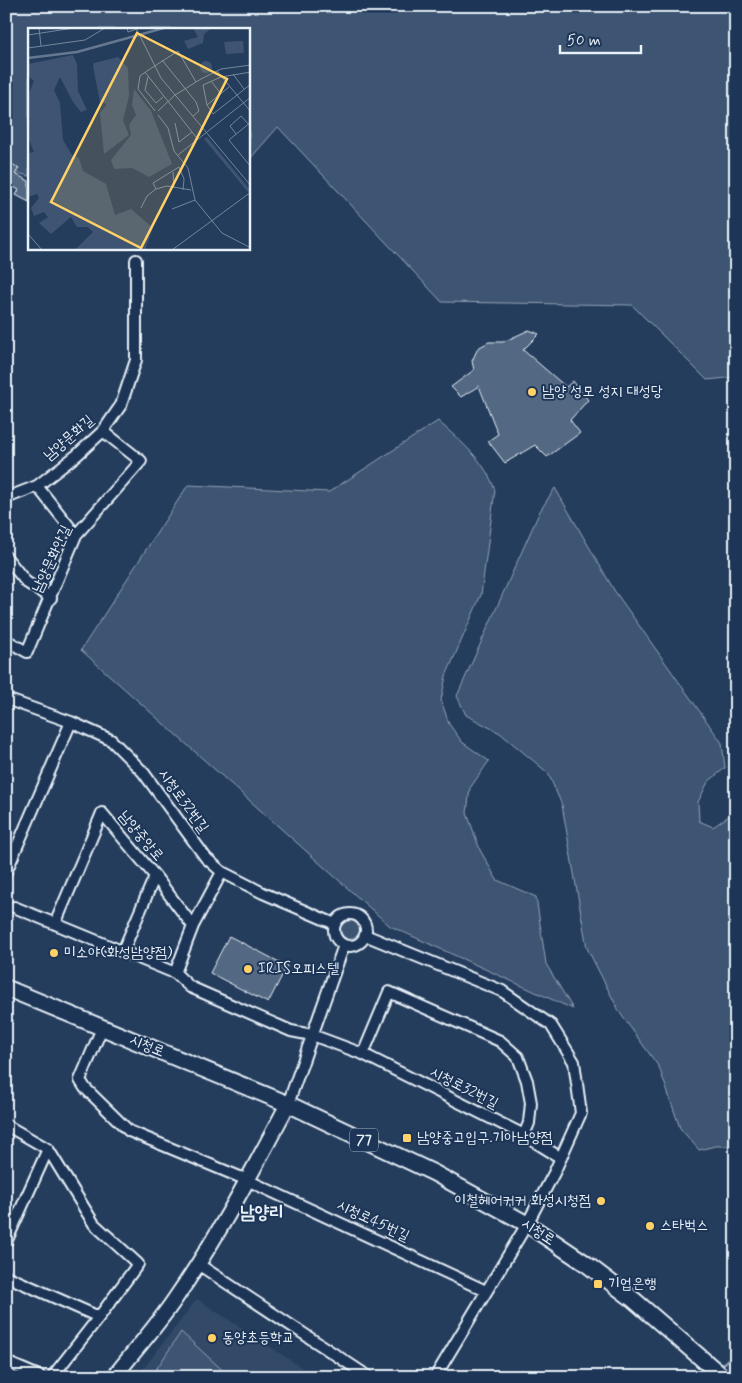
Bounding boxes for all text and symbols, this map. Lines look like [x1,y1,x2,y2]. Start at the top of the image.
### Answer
scale bar [560,22,641,54]
inset map [28,28,250,250]
text: 50 m [567,31,601,51]
place label: 남양 성모 성지 대성당 [542,382,663,402]
marker: 남양 성모 성지 대성당 [526,386,538,398]
street label: 남양문화길 [40,411,98,465]
street label: 남양문화안길 [28,522,76,596]
street label: 시청로32번길 [153,765,213,837]
street label: 남양중앙로 [114,806,168,866]
place label: 미소야(화성남양점) [64,943,173,963]
marker: 미소야(화성남양점) [48,947,60,959]
place label: IRIS오피스텔 [258,959,339,979]
marker: IRIS오피스텔 [242,963,254,975]
street label: 시청로 [126,1030,168,1062]
street label: 시청로32번길 [426,1062,502,1114]
road number: 77 [350,1128,378,1152]
place label: 남양중고입구.기아남양점 [417,1128,553,1148]
marker: 남양중고입구.기아남양점 [401,1132,413,1144]
place label: 이철헤어커커 화성시청점 [454,1191,591,1211]
street label: 시청로45번길 [333,1195,413,1247]
marker: 이철헤어커커 화성시청점 [595,1195,607,1207]
district label: 남양리 [240,1201,284,1225]
street label: 시청로 [517,1214,559,1250]
place label: 스타벅스 [660,1216,708,1236]
marker: 스타벅스 [644,1220,656,1232]
place label: 기업은행 [608,1274,656,1294]
marker: 기업은행 [592,1278,604,1290]
place label: 동양초등학교 [222,1328,294,1348]
marker: 동양초등학교 [206,1332,218,1344]

